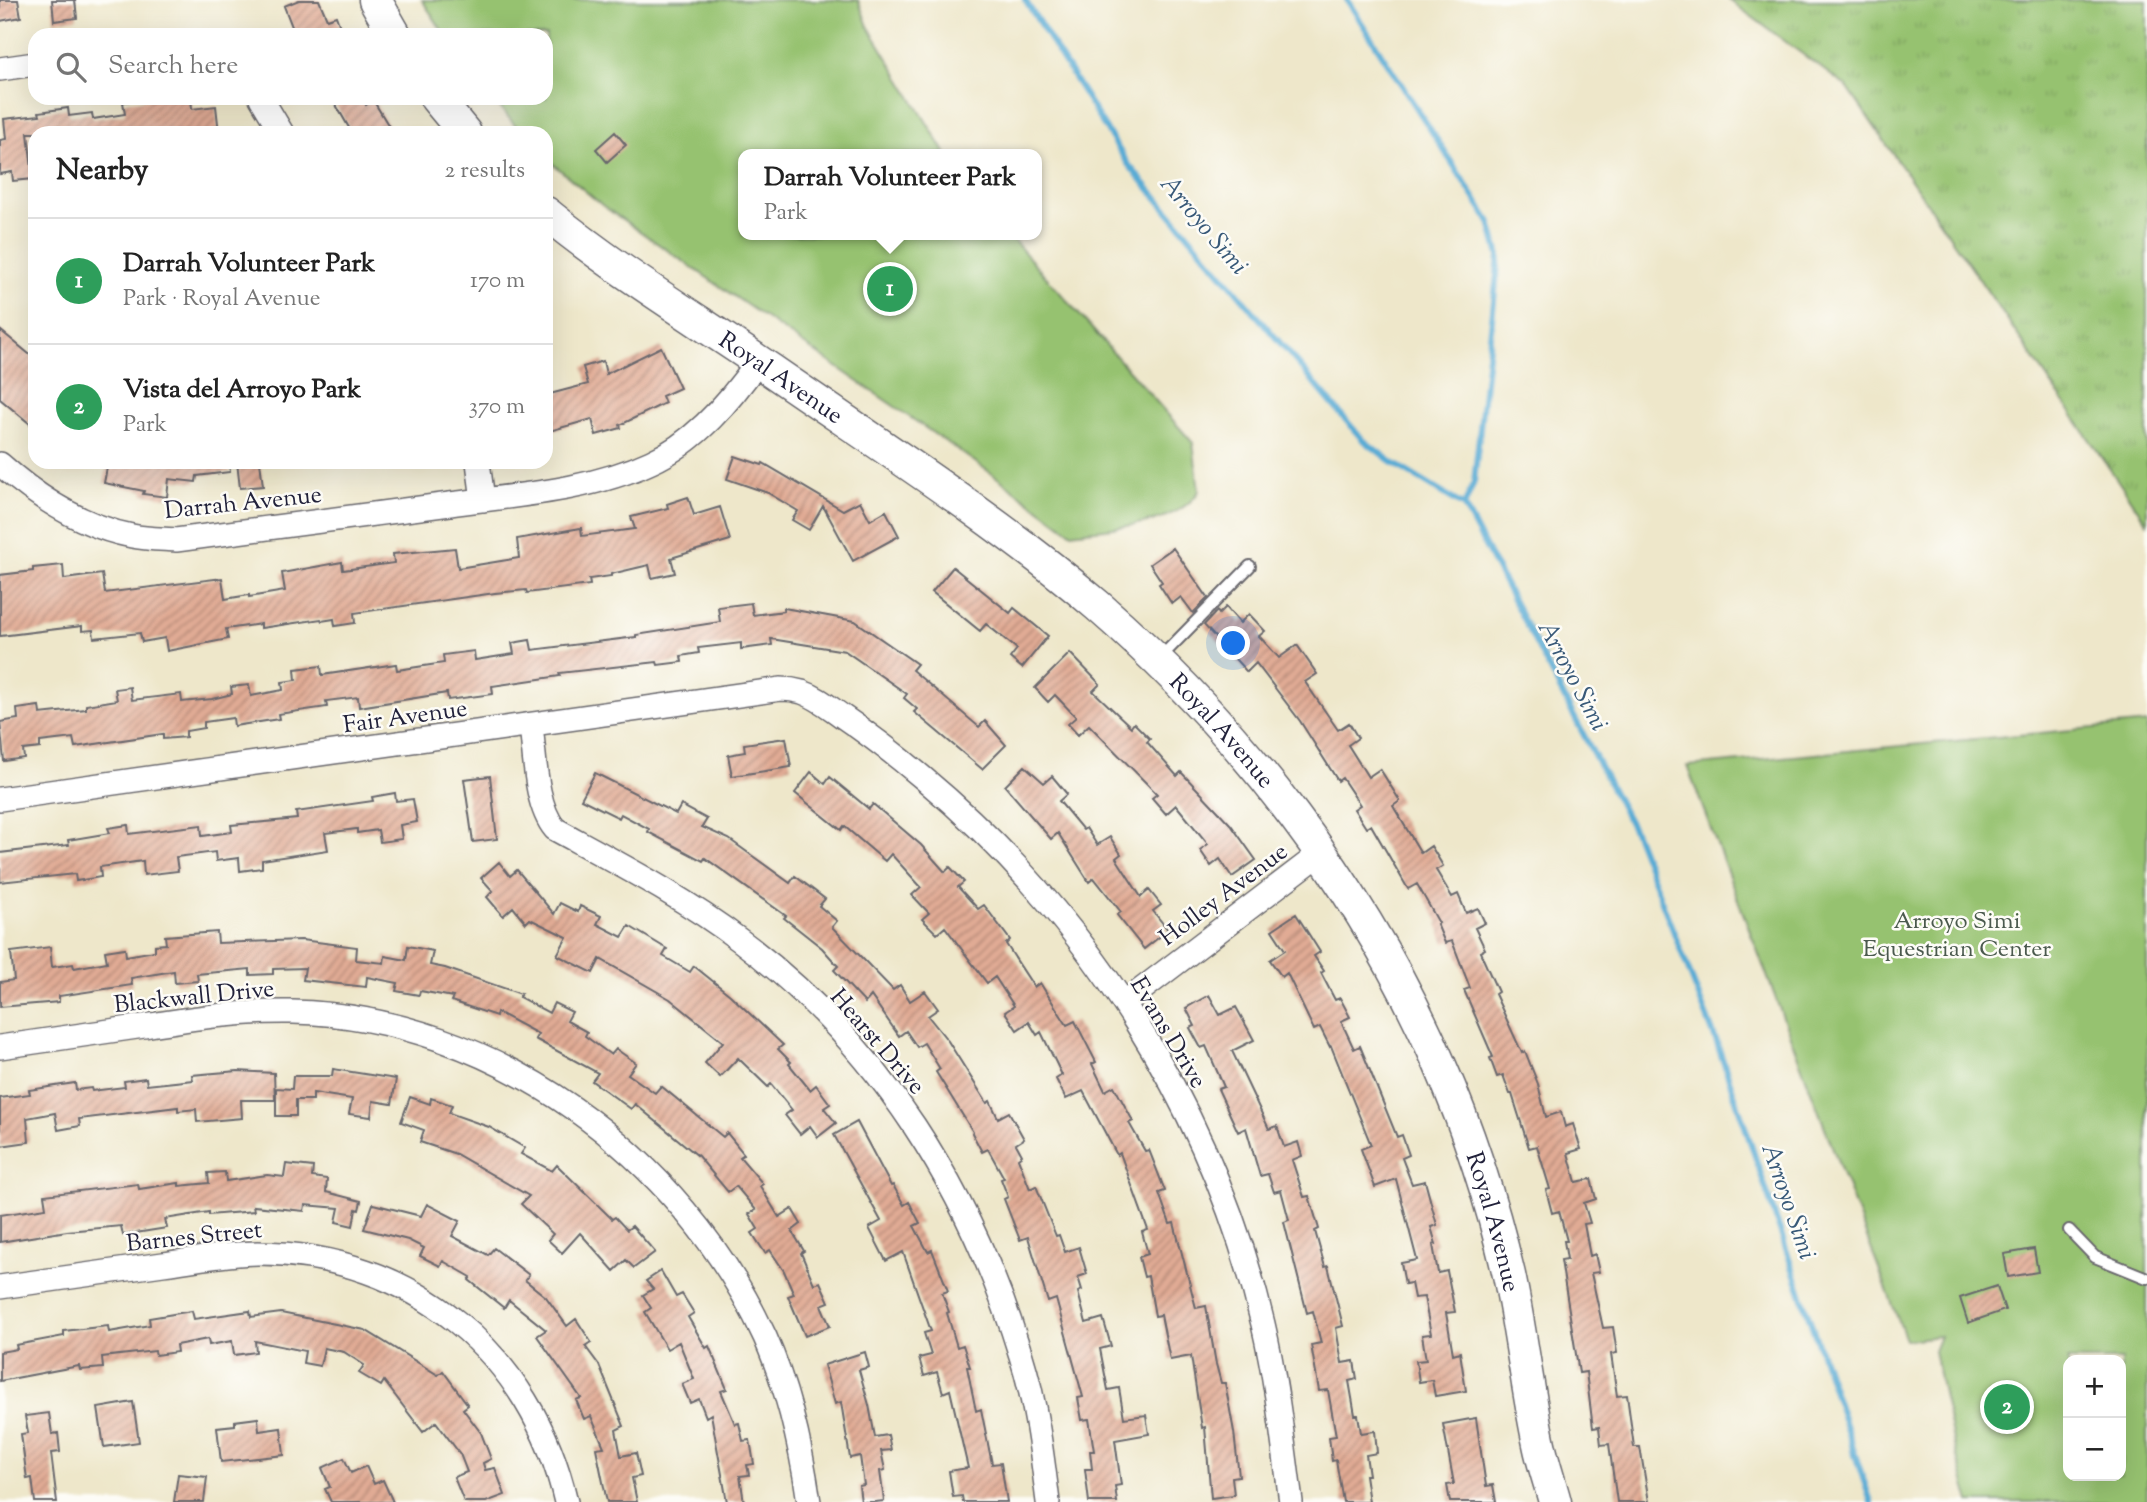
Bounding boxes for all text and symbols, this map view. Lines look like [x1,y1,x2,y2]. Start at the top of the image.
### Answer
search box [28,28,553,105]
icon: search [52,48,90,86]
text: Search here [108,48,238,85]
popup [738,149,1042,240]
text: Nearby [56,150,148,193]
text: 2 results [445,155,525,188]
text: Darrah Volunteer Park [764,160,1016,197]
water label: Arroyo Simi [1150,167,1256,284]
text: Park [764,197,808,230]
text: Darrah Volunteer Park [123,246,375,283]
pin: 1 [867,263,913,315]
text: 1 [75,265,83,298]
text: 170 m [470,265,525,298]
text: Park · Royal Avenue [123,283,321,316]
street label: Royal Avenue [711,324,849,433]
text: Vista del Arroyo Park [123,372,361,409]
text: 2 [74,391,84,424]
text: 370 m [469,391,525,424]
text: Park [123,409,167,442]
street label: Darrah Avenue [163,479,324,529]
water label: Arroyo Simi [1527,614,1616,738]
your location [1216,626,1250,660]
street label: Royal Avenue [1160,667,1281,796]
street label: Fair Avenue [341,692,470,744]
street label: Holley Avenue [1153,836,1296,955]
park label: Arroyo Simi Equestrian Center [1863,905,2051,967]
street label: Evans Drive [1121,971,1214,1095]
street label: Blackwall Drive [112,973,276,1023]
street label: Hearst Drive [821,982,932,1103]
water label: Arroyo Simi [1750,1139,1825,1265]
street label: Royal Avenue [1456,1148,1527,1295]
street label: Barnes Street [125,1214,264,1262]
map controls [2063,1355,2126,1481]
button: + [2063,1355,2126,1418]
pin: 2 [1984,1381,2030,1433]
button: − [2063,1418,2126,1481]

